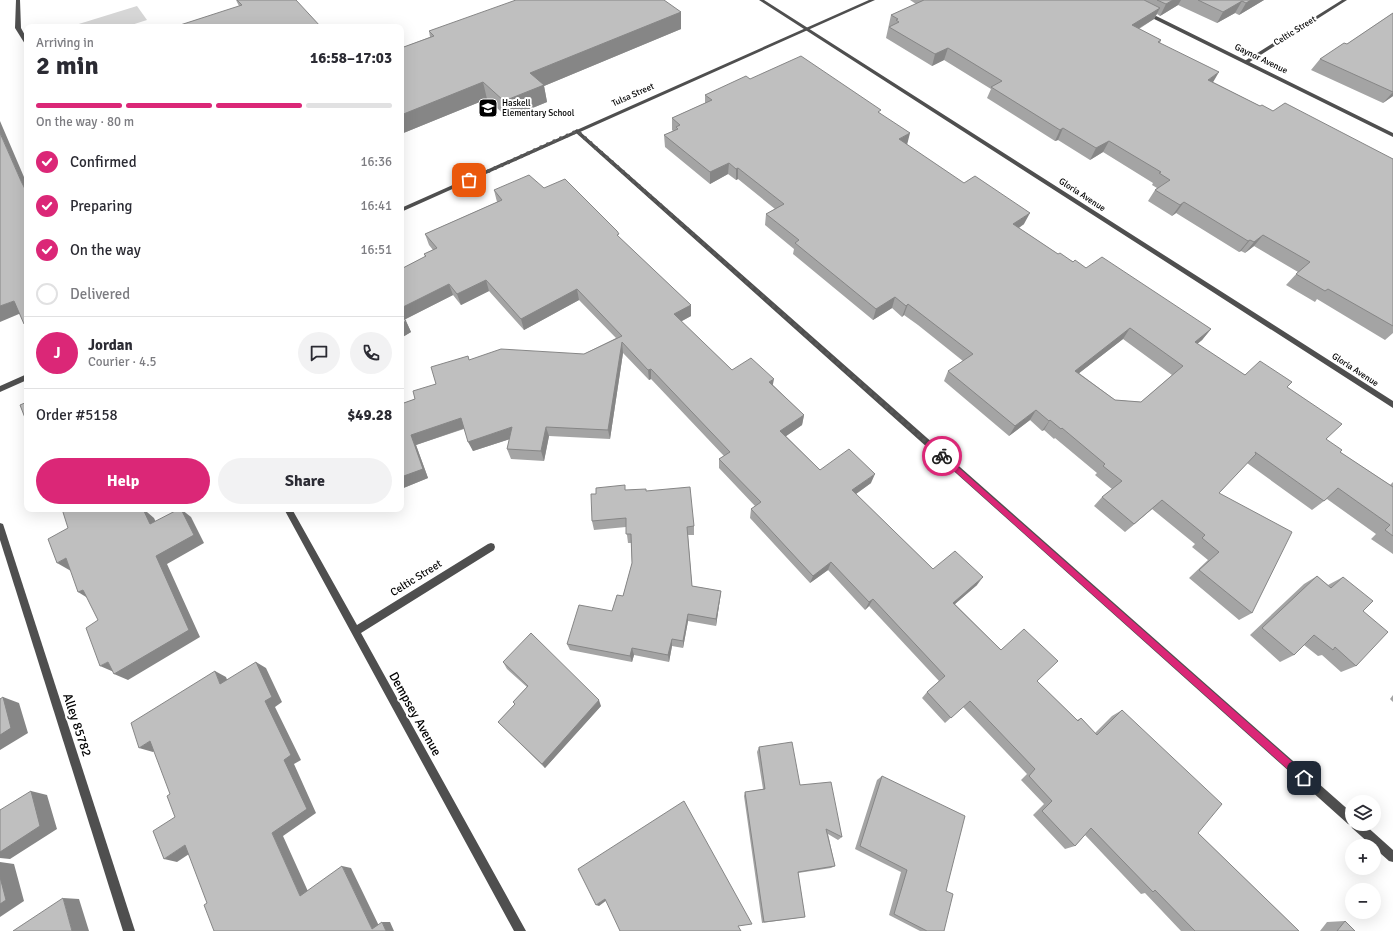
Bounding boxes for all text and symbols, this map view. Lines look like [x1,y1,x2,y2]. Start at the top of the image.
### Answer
street label: Celtic Street [1272,14,1318,48]
text: Arriving in [36,35,94,51]
street label: Gaynor Avenue [1233,41,1290,77]
text: 16:58–17:03 [310,49,392,67]
text: 2 min [36,50,99,82]
street label: Tulsa Street [610,81,656,109]
school or university icon: Haskell Elementary School [477,97,499,119]
place label: Haskell Elementary School [502,98,575,119]
text: On the way · 80 m [36,114,134,130]
icon: check [36,151,58,173]
text: Confirmed [70,153,137,171]
text: 16:36 [360,154,392,170]
pin [452,163,486,197]
icon: bag [458,169,480,191]
street label: Gloria Avenue [1057,176,1108,214]
icon: check [36,195,58,217]
text: Preparing [70,197,133,215]
text: 16:41 [360,198,392,214]
icon: check [36,239,58,261]
text: On the way [70,241,141,259]
text: 16:51 [360,242,392,258]
text: Delivered [70,285,130,303]
button: chat [298,332,340,374]
button: phone [350,332,392,374]
text: Jordan [88,336,133,354]
text: J [53,344,61,362]
street label: Gloria Avenue [1330,351,1381,389]
text: Courier · 4.5 [88,354,157,370]
text: Order #5158 [36,406,118,424]
text: $49.28 [347,406,392,424]
courier [922,436,962,476]
icon: bike [931,445,953,467]
button: Help [36,458,210,504]
button: Share [218,458,392,504]
street label: Celtic Street [388,557,444,599]
street label: Dempsey Avenue [385,669,445,759]
street label: Alley 85782 [59,691,95,759]
pin [1287,761,1321,795]
icon: home [1293,767,1315,789]
map controls [1345,795,1381,919]
button: layers [1345,795,1381,831]
button: + [1345,839,1381,875]
button: − [1345,883,1381,919]

